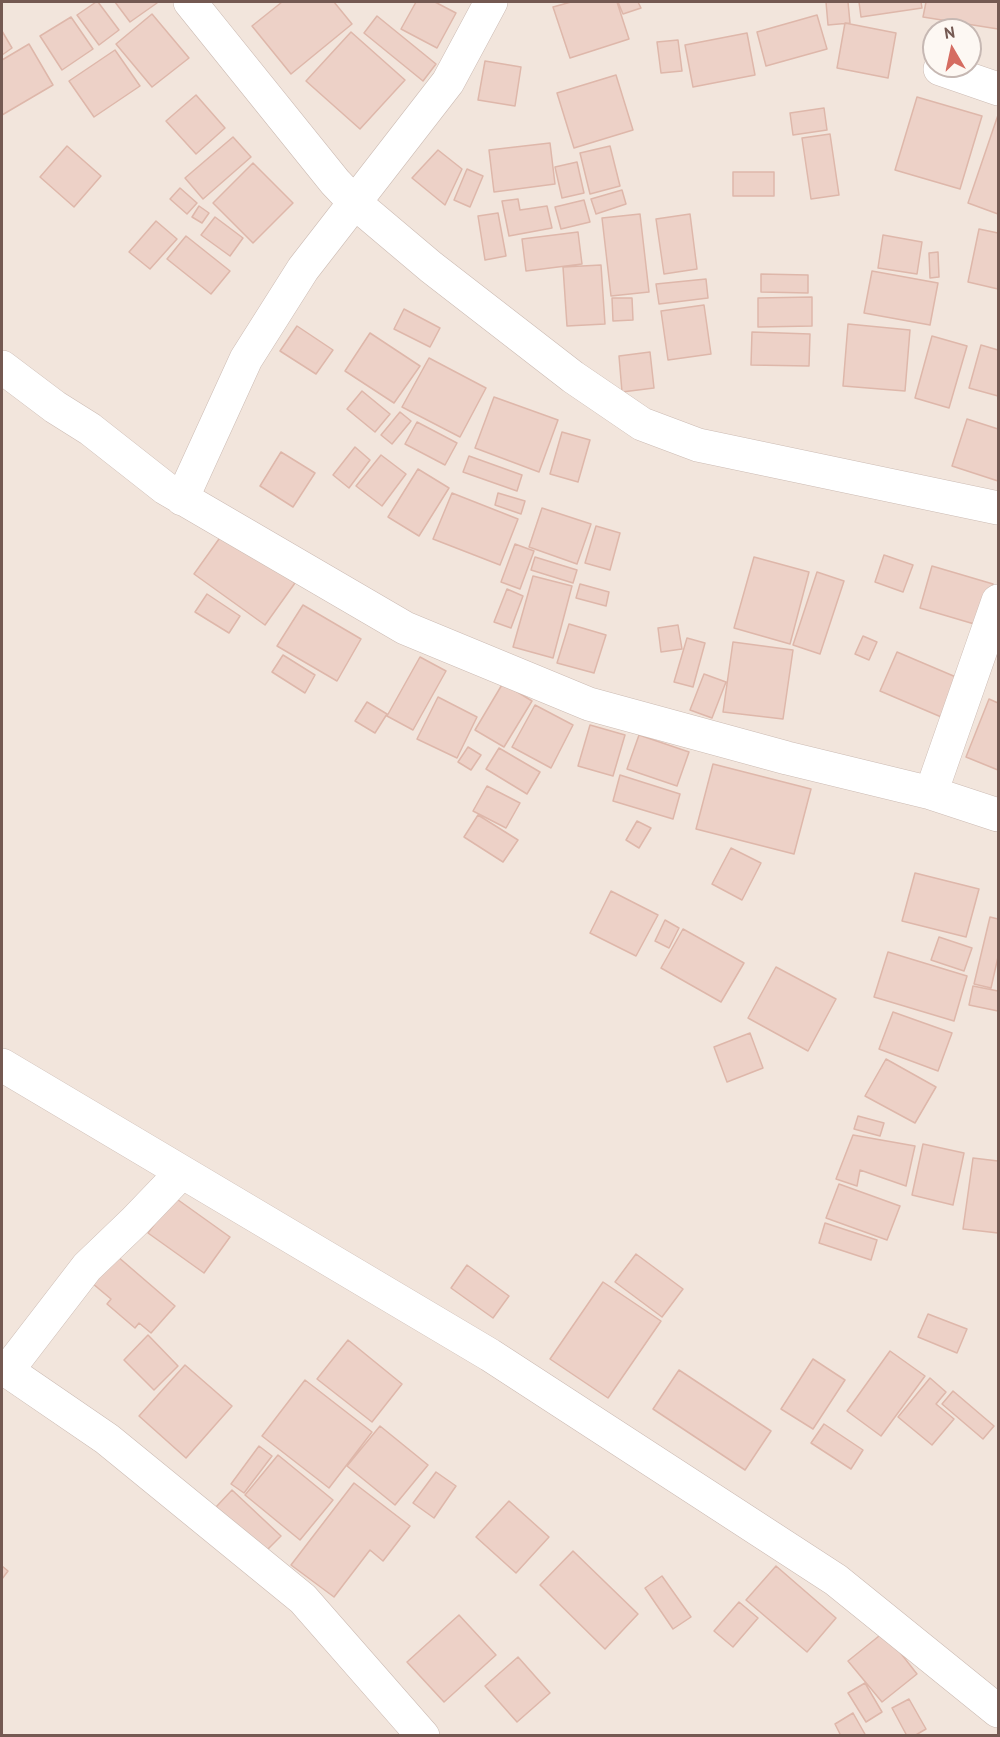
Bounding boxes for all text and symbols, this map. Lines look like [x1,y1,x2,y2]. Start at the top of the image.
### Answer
north arrow [922,18,982,78]
text: N [943,21,956,43]

